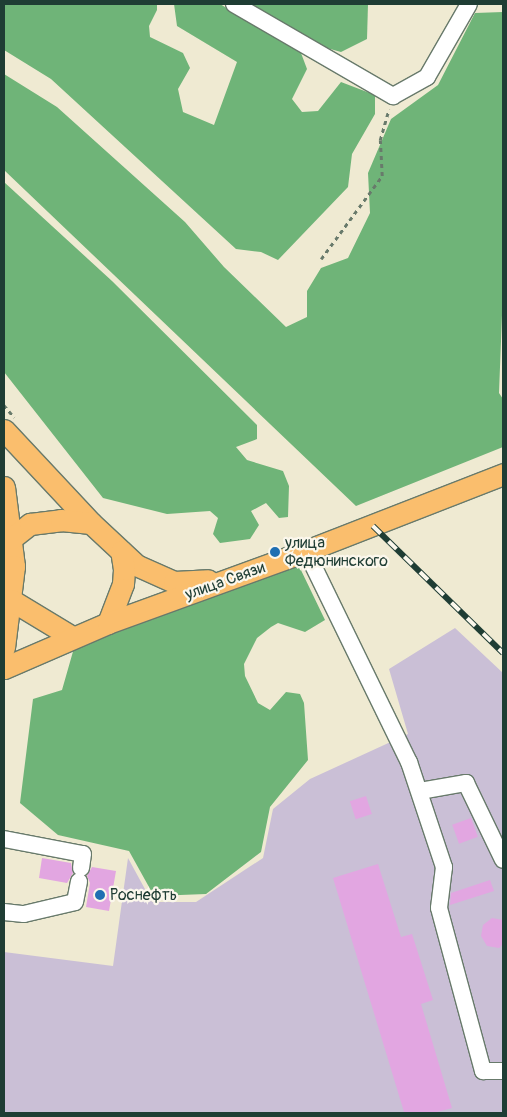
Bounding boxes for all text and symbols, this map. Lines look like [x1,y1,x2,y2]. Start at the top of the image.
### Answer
place label: улица Федюнинского [285,533,388,571]
marker: улица Федюнинского [269,546,281,558]
street label: улица Связи [183,558,267,604]
place label: Роснефть [110,885,177,905]
marker: Роснефть [94,889,106,901]

